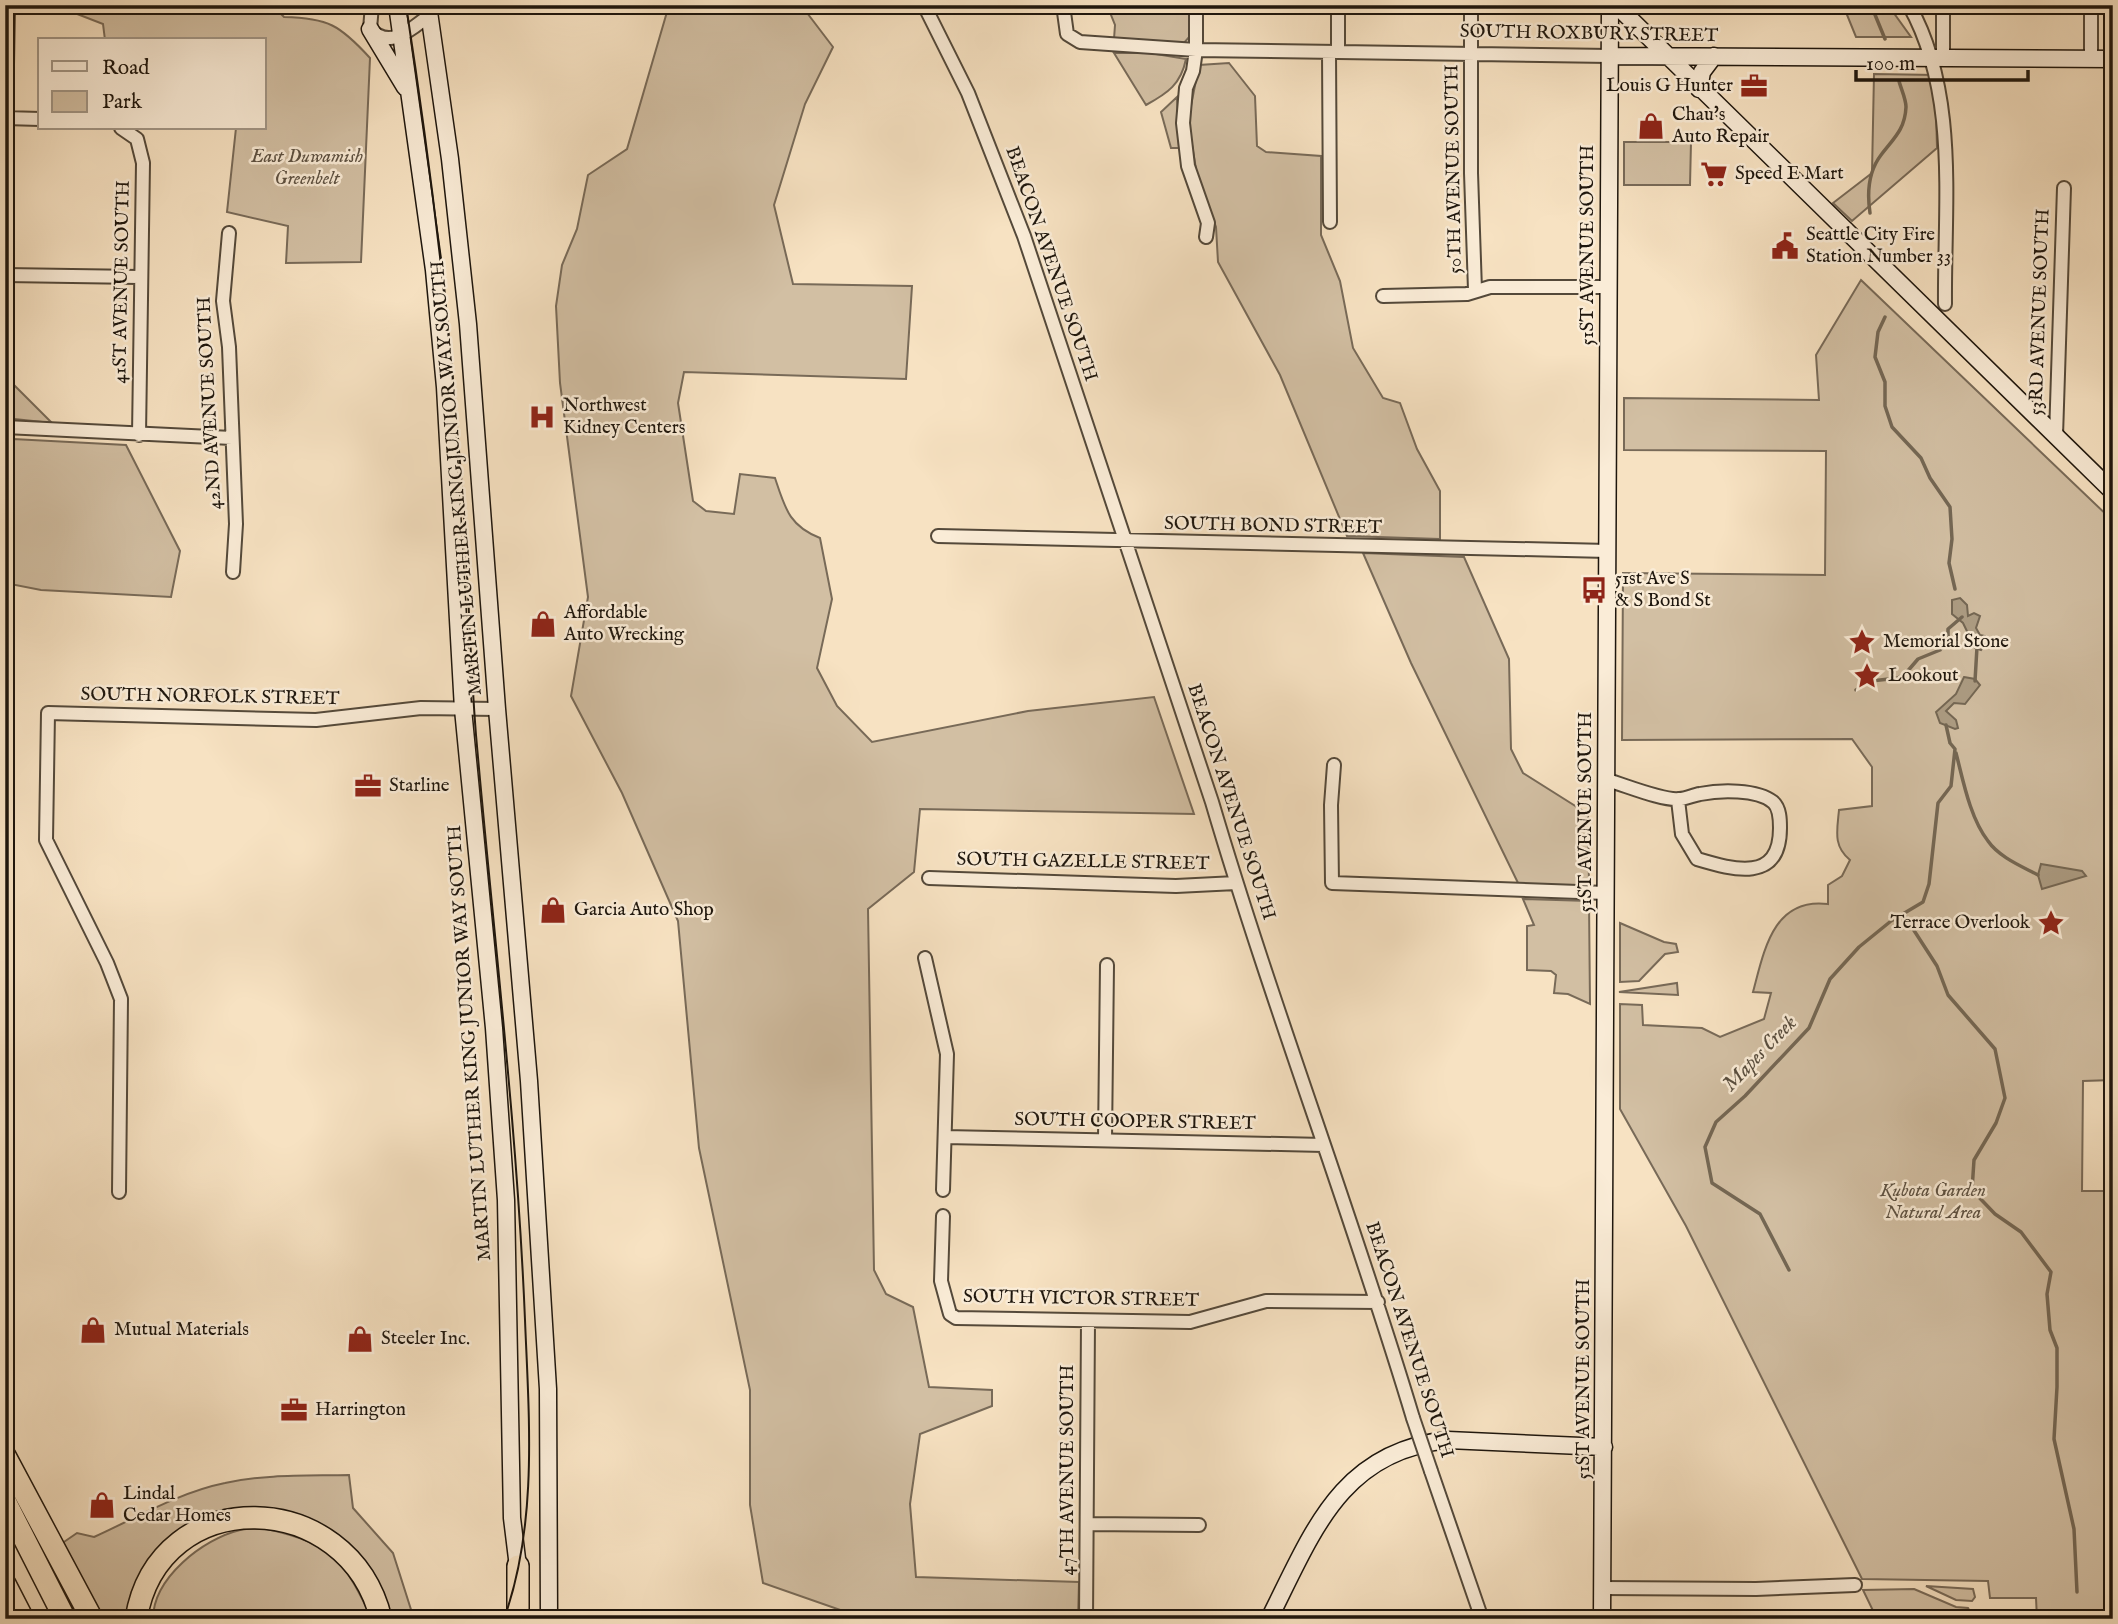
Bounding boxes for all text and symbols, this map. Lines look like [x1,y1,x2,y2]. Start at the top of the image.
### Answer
street label: SOUTH ROXBURY STREET [1460,20,1719,48]
legend [38,38,266,130]
scale bar [1856,38,2027,82]
text: 100 m [1866,51,1915,78]
text: Road [102,55,150,82]
street label: 50TH AVENUE SOUTH [1440,64,1468,274]
office icon: Louis G Hunter [1739,71,1769,101]
place label: Louis G Hunter [1606,74,1733,98]
text: Park [102,89,143,116]
place label: Chau's Auto Repair [1671,103,1769,149]
shop icon: Chau's Auto Repair [1636,111,1666,141]
street label: BEACON AVENUE SOUTH [999,143,1103,385]
park label: East Duwamish Greenbelt [250,145,363,191]
street label: 51ST AVENUE SOUTH [1576,145,1600,345]
supermarket icon: Speed E Mart [1699,159,1729,189]
place label: Speed E Mart [1735,162,1844,186]
street label: 41ST AVENUE SOUTH [108,180,136,384]
street label: 53RD AVENUE SOUTH [2024,208,2056,416]
place label: Seattle City Fire Station Number 33 [1806,223,1951,269]
public building icon: Seattle City Fire Station Number 33 [1770,231,1800,261]
street label: MARTIN LUTHER KING JUNIOR WAY SOUTH [426,259,488,697]
street label: 42ND AVENUE SOUTH [192,296,228,510]
place label: Northwest Kidney Centers [563,394,685,440]
hospital icon: Northwest Kidney Centers [527,402,557,432]
street label: SOUTH BOND STREET [1164,512,1382,540]
place label: 51st Ave S & S Bond St [1615,567,1711,613]
bus stop icon: 51st Ave S & S Bond St [1579,575,1609,605]
place label: Affordable Auto Wrecking [563,601,685,647]
shop icon: Affordable Auto Wrecking [528,609,558,639]
place icon: Memorial Stone [1847,627,1877,657]
place label: Memorial Stone [1883,630,2009,654]
place icon: Lookout [1852,661,1882,691]
place label: Lookout [1888,664,1959,688]
street label: BEACON AVENUE SOUTH [1181,681,1281,923]
street label: SOUTH NORFOLK STREET [80,683,340,711]
street label: 51ST AVENUE SOUTH [1574,712,1598,912]
office icon: Starline [353,771,383,801]
place label: Starline [389,774,450,798]
street label: MARTIN LUTHER KING JUNIOR WAY SOUTH [443,824,497,1262]
street label: SOUTH GAZELLE STREET [956,848,1210,876]
shop icon: Garcia Auto Shop [538,895,568,925]
place label: Garcia Auto Shop [574,898,714,922]
place icon: Terrace Overlook [2036,908,2066,938]
place label: Terrace Overlook [1890,911,2031,935]
water label: Mapes Creek [1717,1010,1803,1098]
street label: SOUTH COOPER STREET [1014,1108,1256,1136]
park label: Kubota Garden Natural Area [1879,1179,1986,1225]
street label: BEACON AVENUE SOUTH [1359,1219,1459,1461]
street label: 51ST AVENUE SOUTH [1572,1279,1596,1479]
street label: SOUTH VICTOR STREET [963,1285,1199,1313]
shop icon: Mutual Materials [78,1315,108,1345]
place label: Mutual Materials [114,1318,249,1342]
shop icon: Steeler Inc. [345,1324,375,1354]
place label: Steeler Inc. [381,1327,470,1351]
street label: 47TH AVENUE SOUTH [1056,1364,1080,1576]
office icon: Harrington [279,1395,309,1425]
place label: Harrington [315,1398,406,1422]
place label: Lindal Cedar Homes [123,1482,231,1528]
shop icon: Lindal Cedar Homes [87,1490,117,1520]

